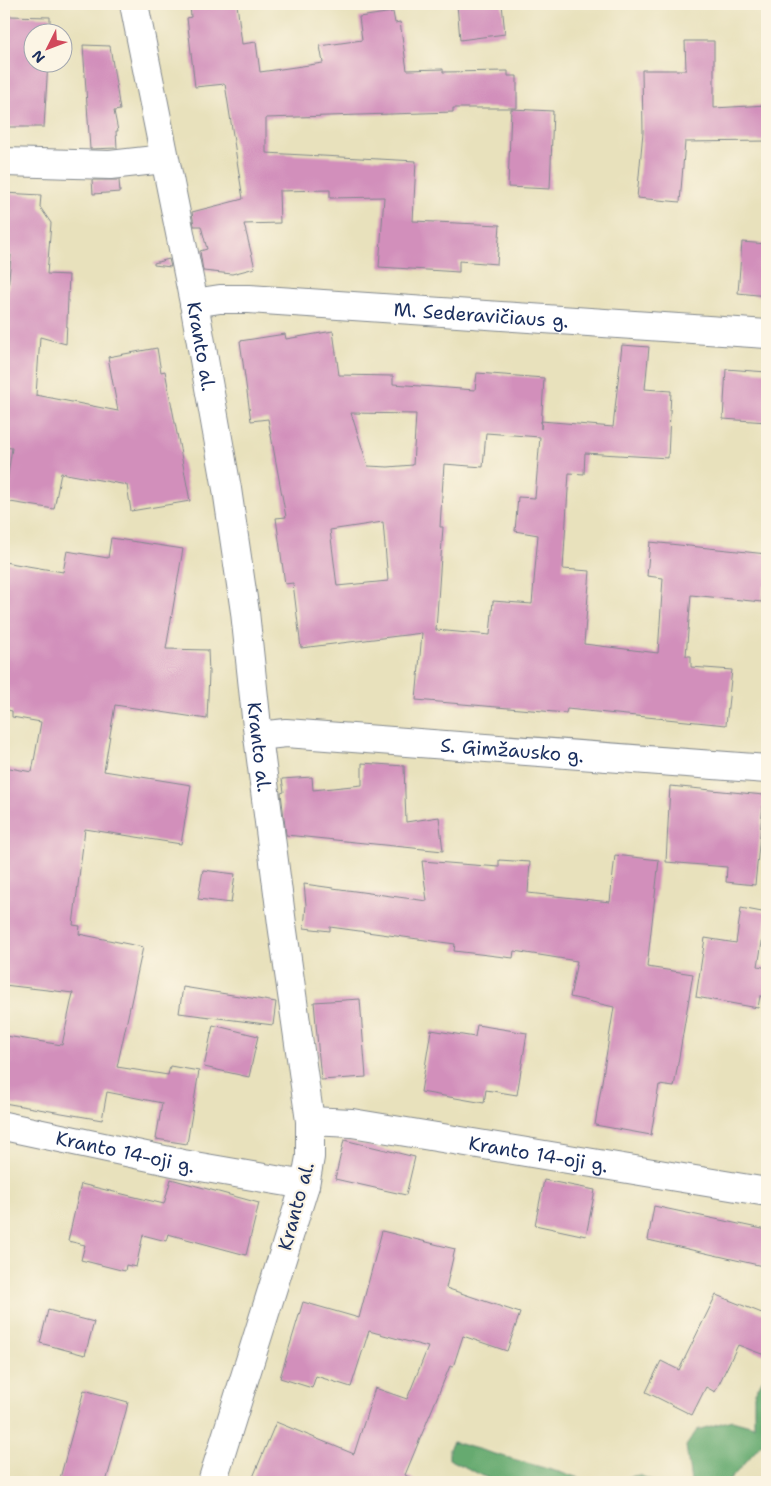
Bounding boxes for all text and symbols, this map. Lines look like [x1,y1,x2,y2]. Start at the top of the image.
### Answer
north arrow [22,22,72,72]
text: N [28,47,49,67]
street label: M. Sederavičiaus g. [393,296,570,333]
street label: Kranto al. [181,300,222,393]
street label: Kranto al. [242,701,278,794]
street label: S. Gimžausko g. [440,732,585,768]
street label: Kranto 14-oji g. [54,1125,197,1178]
street label: Kranto 14-oji g. [467,1130,610,1178]
street label: Kranto al. [272,1159,320,1253]

